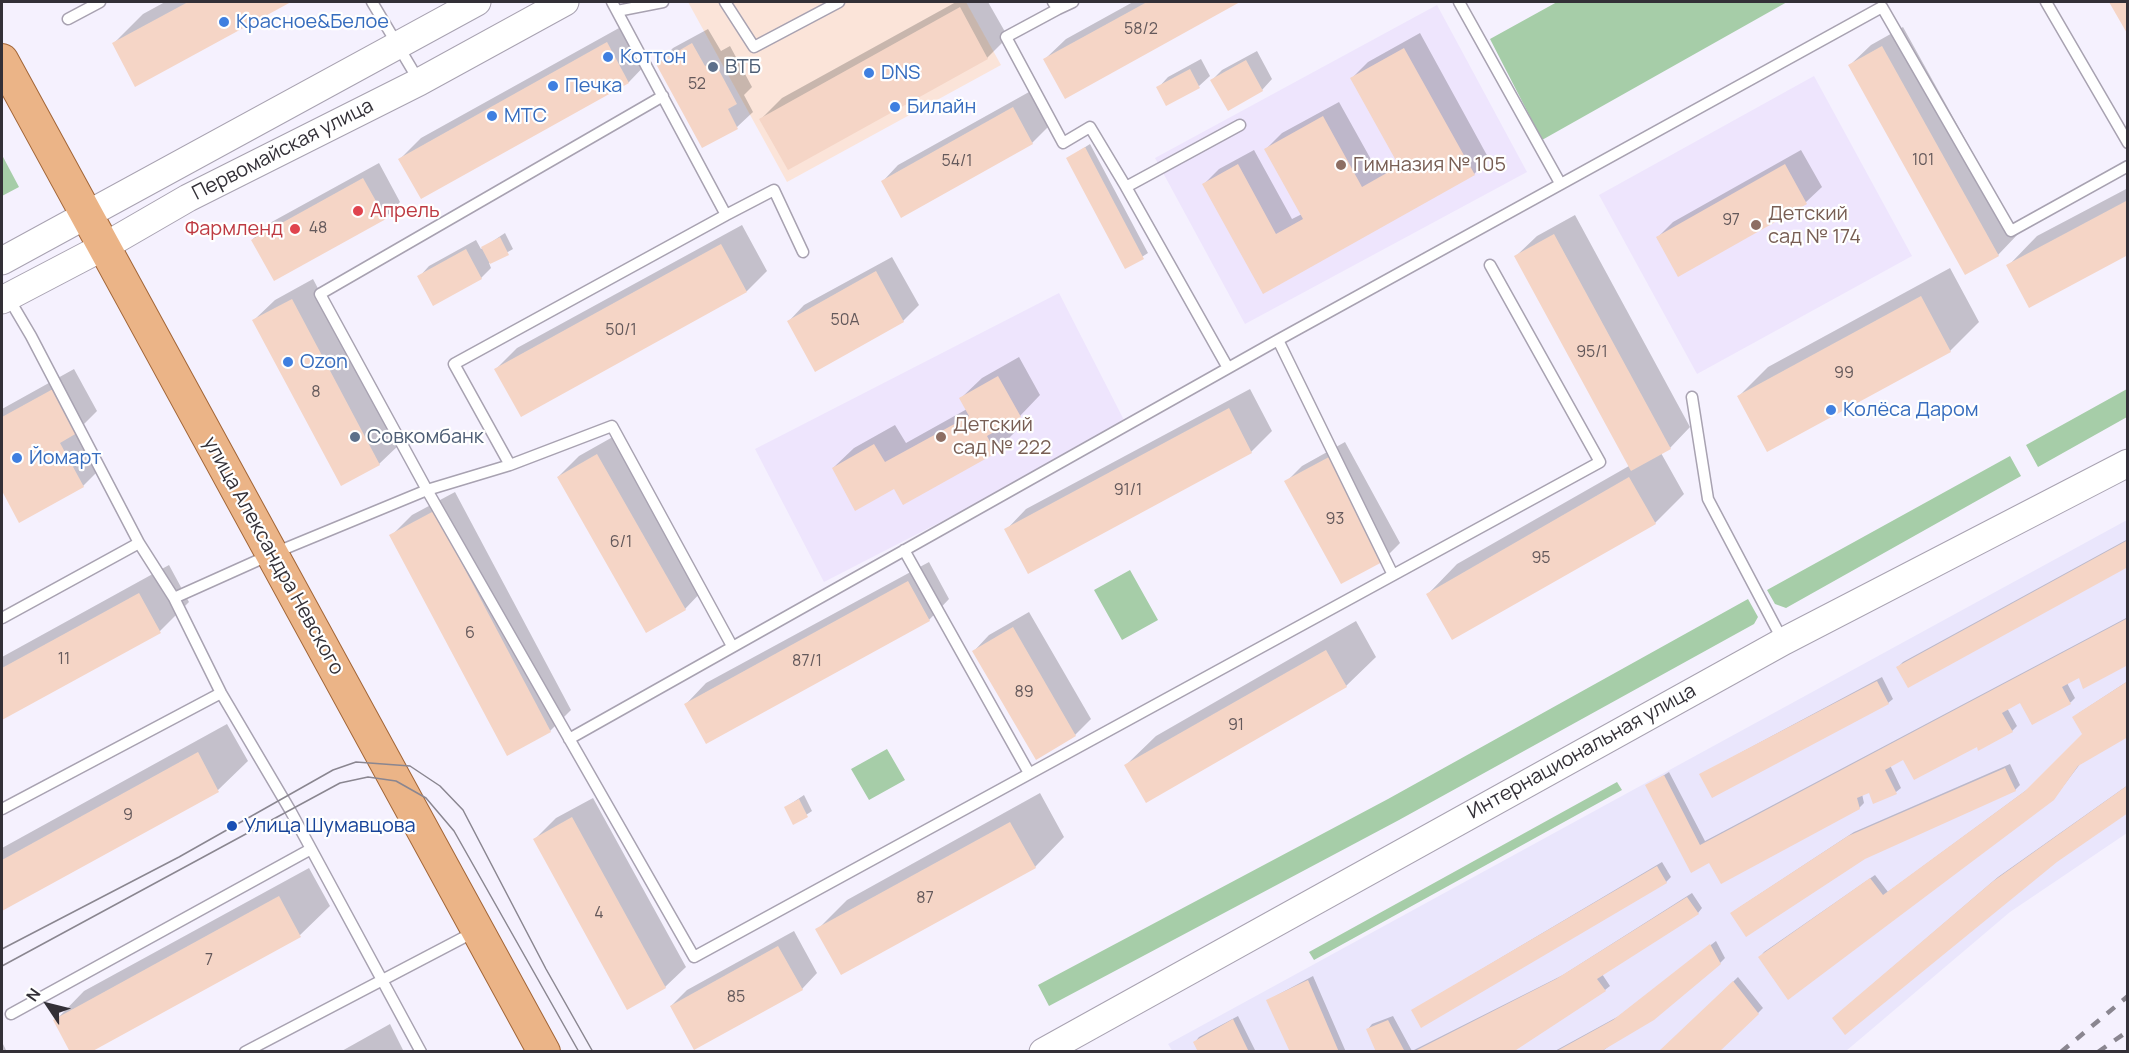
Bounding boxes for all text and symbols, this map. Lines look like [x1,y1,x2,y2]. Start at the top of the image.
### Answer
place label: Красное&Белое [236,10,389,34]
marker: Красное&Белое [217,15,231,29]
house number: 58/2 [1124,20,1158,40]
place label: Коттон [620,45,686,69]
marker: Коттон [601,50,615,64]
place label: ВТБ [725,55,761,79]
marker: ВТБ [706,60,720,74]
place label: DNS [881,61,920,85]
marker: DNS [862,66,876,80]
place label: Печка [565,74,622,98]
house number: 52 [688,75,706,95]
marker: Печка [546,79,560,93]
street label: Первомайская улица [189,94,377,206]
place label: Билайн [907,95,976,119]
marker: Билайн [888,100,902,114]
place label: МТС [504,104,547,128]
marker: МТС [485,109,499,123]
house number: 101 [1912,151,1934,171]
house number: 54/1 [941,152,973,172]
place label: Гимназия № 105 [1353,153,1506,177]
marker: Гимназия № 105 [1334,158,1348,172]
place label: Апрель [370,199,440,223]
place label: Детский сад № 174 [1768,202,1861,249]
marker: Апрель [351,204,365,218]
house number: 97 [1722,211,1740,231]
place label: Фармленд [185,217,283,241]
marker: Детский сад № 174 [1749,218,1763,232]
house number: 48 [309,219,327,239]
marker: Фармленд [288,222,302,236]
house number: 50А [830,311,860,331]
house number: 50/1 [605,321,637,341]
house number: 95/1 [1576,343,1608,363]
place label: Ozon [300,350,348,374]
marker: Ozon [281,355,295,369]
house number: 99 [1834,364,1854,384]
house number: 8 [311,383,321,403]
place label: Колёса Даром [1843,398,1979,422]
marker: Колёса Даром [1824,403,1838,417]
place label: Детский сад № 222 [953,413,1051,460]
place label: Совкомбанк [367,425,484,449]
marker: Совкомбанк [348,430,362,444]
marker: Детский сад № 222 [934,430,948,444]
street label: улица Александра Невского [197,433,349,679]
place label: Йомарт [29,446,101,470]
marker: Йомарт [10,451,24,465]
house number: 91/1 [1114,481,1142,501]
house number: 93 [1326,510,1344,530]
house number: 6/1 [610,533,632,553]
house number: 95 [1531,549,1551,569]
house number: 6 [465,624,475,644]
house number: 11 [58,650,70,670]
house number: 87/1 [792,652,822,672]
street label: Интернациональная улица [1464,679,1700,825]
house number: 89 [1014,683,1034,703]
house number: 91 [1228,716,1244,736]
house number: 9 [123,806,133,826]
place label: Улица Шумавцова [244,814,416,838]
marker: Улица Шумавцова [225,819,239,833]
house number: 87 [916,889,934,909]
house number: 4 [594,904,604,924]
house number: 7 [205,951,213,971]
north arrow [18,975,78,1035]
text: N [21,984,46,1006]
house number: 85 [727,988,745,1008]

